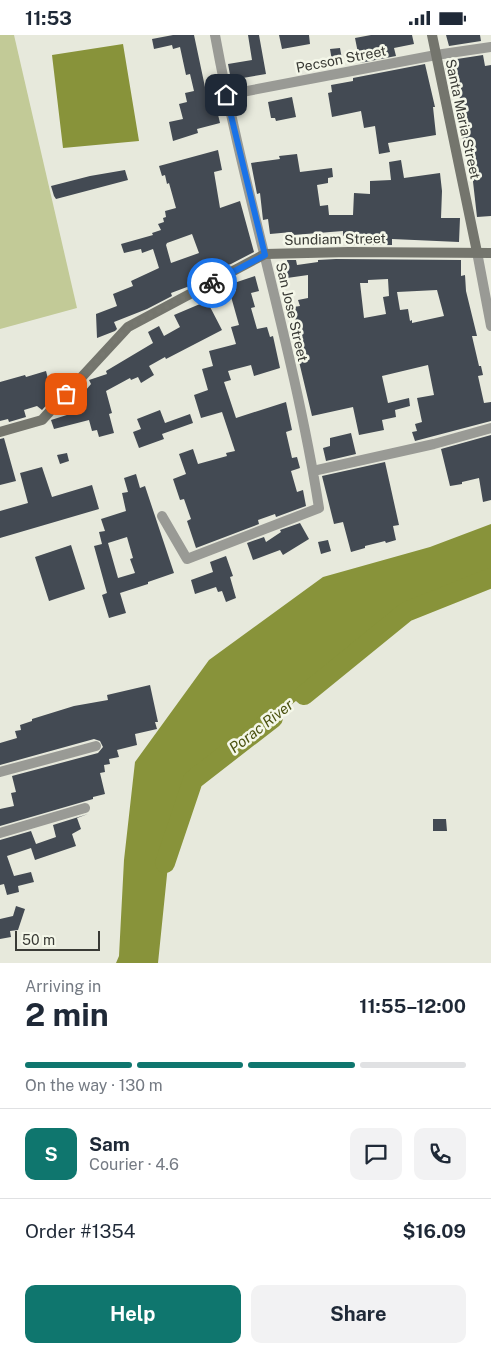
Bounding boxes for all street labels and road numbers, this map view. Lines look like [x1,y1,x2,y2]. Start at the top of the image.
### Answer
street label: Pecson Street [294,42,388,76]
street label: Santa Maria Street [442,57,484,181]
street label: Sundiam Street [284,230,386,248]
street label: San Jose Street [273,261,311,363]

